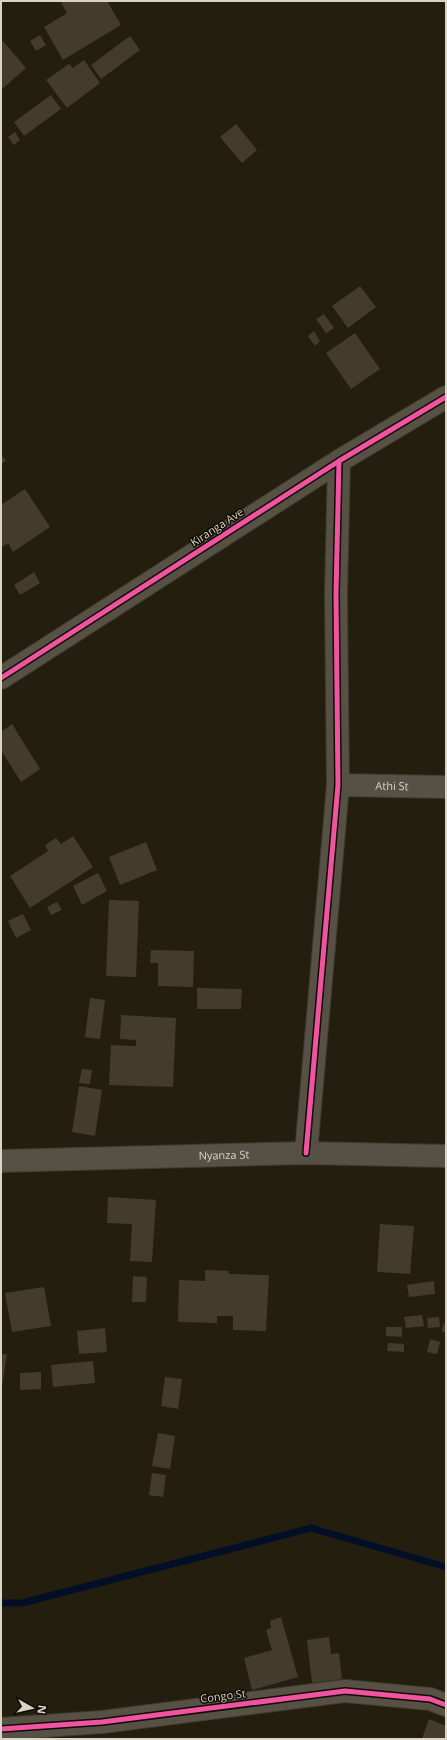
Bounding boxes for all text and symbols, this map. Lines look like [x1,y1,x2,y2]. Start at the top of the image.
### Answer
street label: Kiranga Ave [187,504,246,549]
street label: Athi St [375,778,409,793]
street label: Nyanza St [198,1146,250,1163]
street label: Congo St [199,1685,247,1706]
north arrow [12,1688,52,1728]
text: N [34,1704,50,1715]

